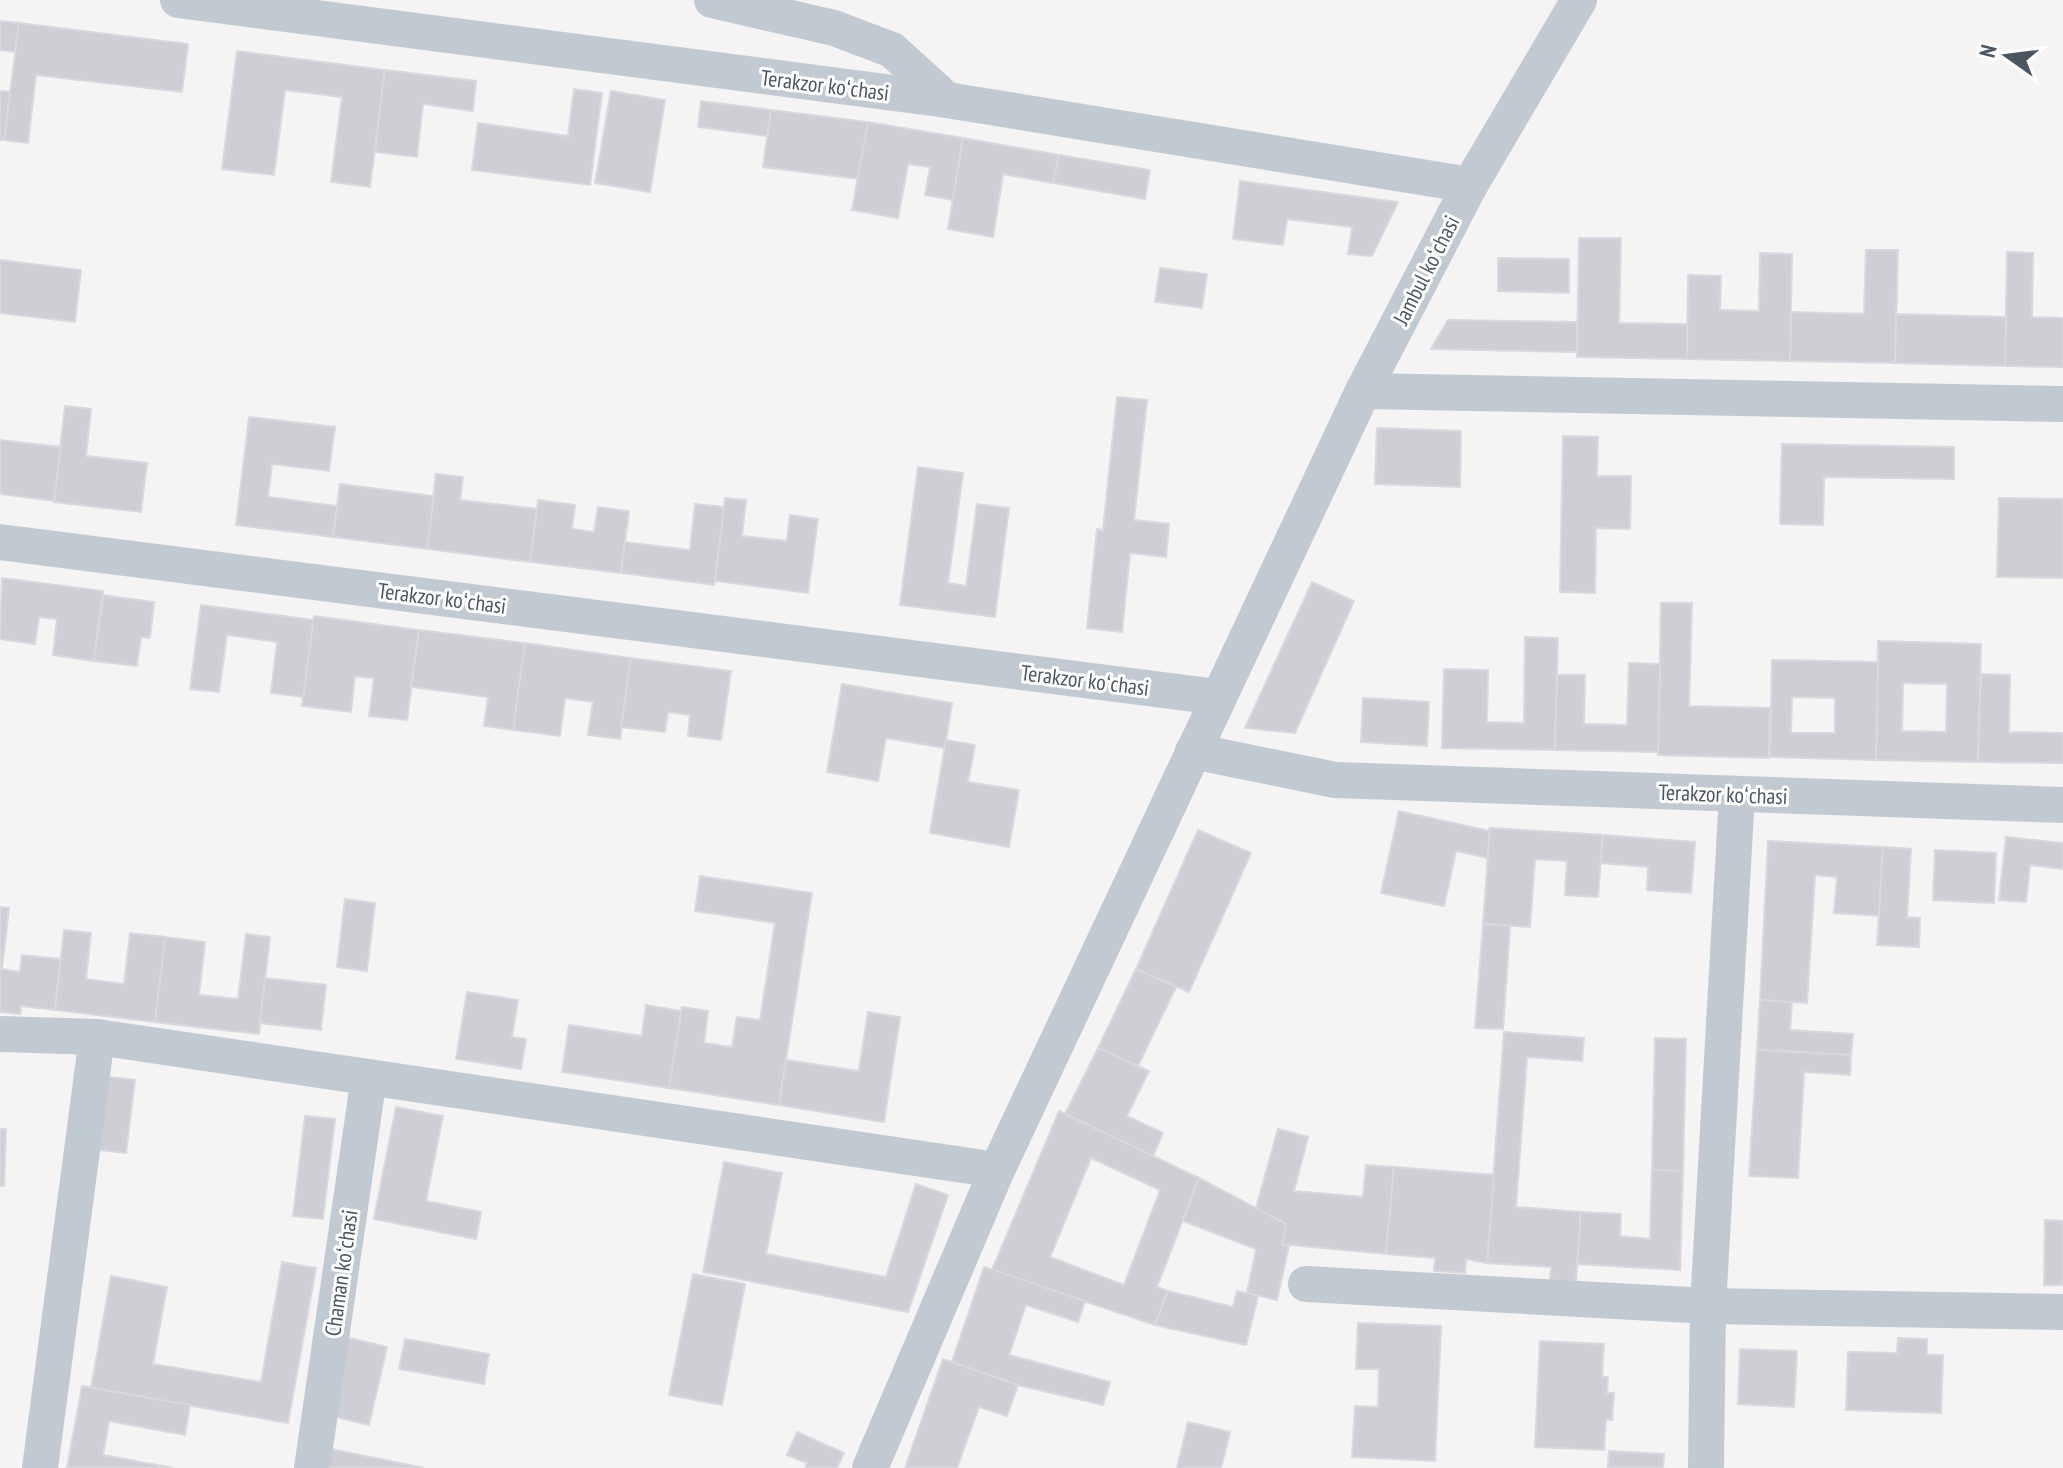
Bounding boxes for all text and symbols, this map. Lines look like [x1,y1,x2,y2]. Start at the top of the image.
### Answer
north arrow [1967,16,2047,96]
text: N [1973,42,2003,60]
street label: Terakzor koʻchasi [759,63,891,107]
street label: Jambul koʻchasi [1386,211,1465,330]
street label: Terakzor koʻchasi [376,576,508,620]
street label: Terakzor koʻchasi [1019,658,1151,702]
street label: Terakzor koʻchasi [1658,778,1788,810]
street label: Chaman koʻchasi [318,1208,364,1338]

